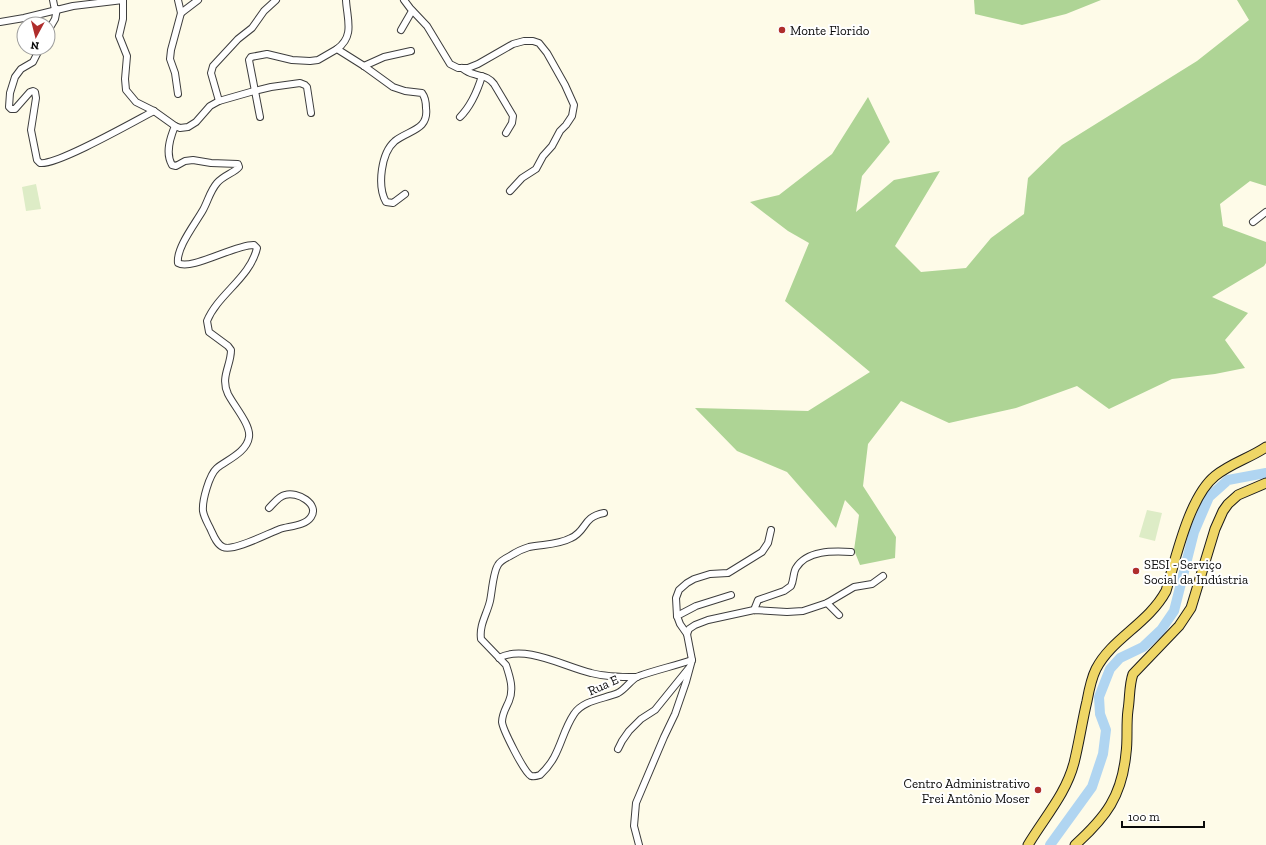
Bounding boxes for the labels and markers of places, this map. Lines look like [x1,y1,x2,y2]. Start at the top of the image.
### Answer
place label: Monte Florido [790,23,870,38]
marker: Monte Florido [777,25,787,35]
place label: SESI - Serviço Social da Indústria [1144,557,1249,587]
marker: SESI - Serviço Social da Indústria [1131,566,1141,576]
place label: Centro Administrativo Frei Antônio Moser [904,776,1030,806]
marker: Centro Administrativo Frei Antônio Moser [1033,785,1043,795]

